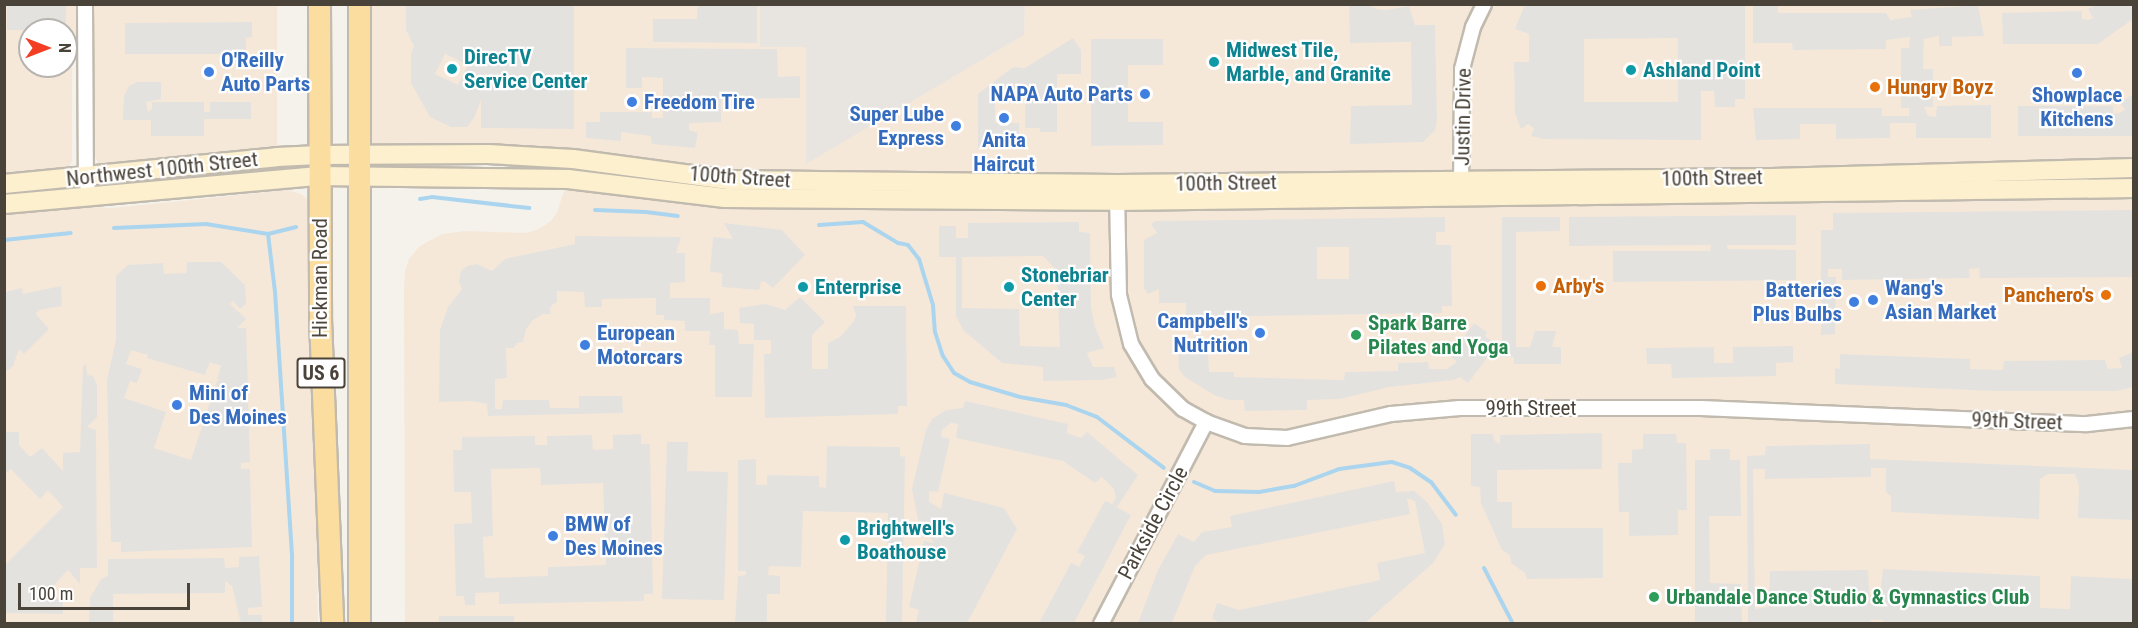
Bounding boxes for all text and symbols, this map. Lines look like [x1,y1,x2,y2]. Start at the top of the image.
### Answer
north arrow [18,18,78,78]
place label: Midwest Tile, Marble, and Granite [1226,37,1391,87]
text: N [55,43,74,53]
place label: DirecTV Service Center [464,44,588,94]
place label: O'Reilly Auto Parts [221,47,310,97]
marker: Midwest Tile, Marble, and Granite [1207,55,1221,69]
place label: Ashland Point [1643,57,1760,83]
marker: DirecTV Service Center [445,62,459,76]
marker: Ashland Point [1624,63,1638,77]
marker: O'Reilly Auto Parts [202,65,216,79]
marker: Showplace Kitchens [2070,66,2084,80]
street label: Justin Drive [1450,68,1476,166]
place label: Hungry Boyz [1887,74,1993,100]
marker: Hungry Boyz [1868,80,1882,94]
place label: NAPA Auto Parts [991,81,1133,107]
place label: Showplace Kitchens [2032,82,2122,132]
marker: NAPA Auto Parts [1138,87,1152,101]
place label: Freedom Tire [644,89,755,115]
marker: Freedom Tire [625,95,639,109]
place label: Super Lube Express [849,101,944,151]
marker: Anita Haircut [997,111,1011,125]
marker: Super Lube Express [949,119,963,133]
place label: Anita Haircut [973,127,1035,177]
street label: Northwest 100th Street [65,146,259,192]
street label: 100th Street [689,161,791,193]
street label: 100th Street [1661,165,1763,191]
street label: 100th Street [1175,170,1277,196]
street label: Hickman Road [307,218,333,338]
place label: Stonebriar Center [1021,262,1109,312]
place label: Arby's [1553,273,1604,299]
place label: Enterprise [815,274,901,300]
place label: Wang's Asian Market [1885,275,1997,325]
place label: Batteries Plus Bulbs [1753,277,1842,327]
marker: Arby's [1534,279,1548,293]
marker: Enterprise [796,280,810,294]
marker: Stonebriar Center [1002,280,1016,294]
place label: Panchero's [2004,282,2094,308]
marker: Panchero's [2099,288,2113,302]
marker: Wang's Asian Market [1866,293,1880,307]
marker: Batteries Plus Bulbs [1847,295,1861,309]
place label: Campbell's Nutrition [1157,308,1248,358]
place label: Spark Barre Pilates and Yoga [1368,310,1508,360]
place label: European Motorcars [597,320,683,370]
marker: Campbell's Nutrition [1253,326,1267,340]
marker: Spark Barre Pilates and Yoga [1349,328,1363,342]
marker: European Motorcars [578,338,592,352]
road number: US 6 [296,356,346,390]
place label: Mini of Des Moines [189,380,287,430]
street label: 99th Street [1485,395,1577,421]
marker: Mini of Des Moines [170,398,184,412]
street label: 99th Street [1971,407,2063,435]
street label: Parkside Circle [1113,462,1193,584]
place label: BMW of Des Moines [565,511,663,561]
place label: Brightwell's Boathouse [857,515,954,565]
marker: BMW of Des Moines [546,529,560,543]
marker: Brightwell's Boathouse [838,533,852,547]
scale bar [21,571,194,609]
text: 100 m [29,583,73,604]
place label: Urbandale Dance Studio & Gymnastics Club [1666,584,2030,610]
marker: Urbandale Dance Studio & Gymnastics Club [1647,590,1661,604]

